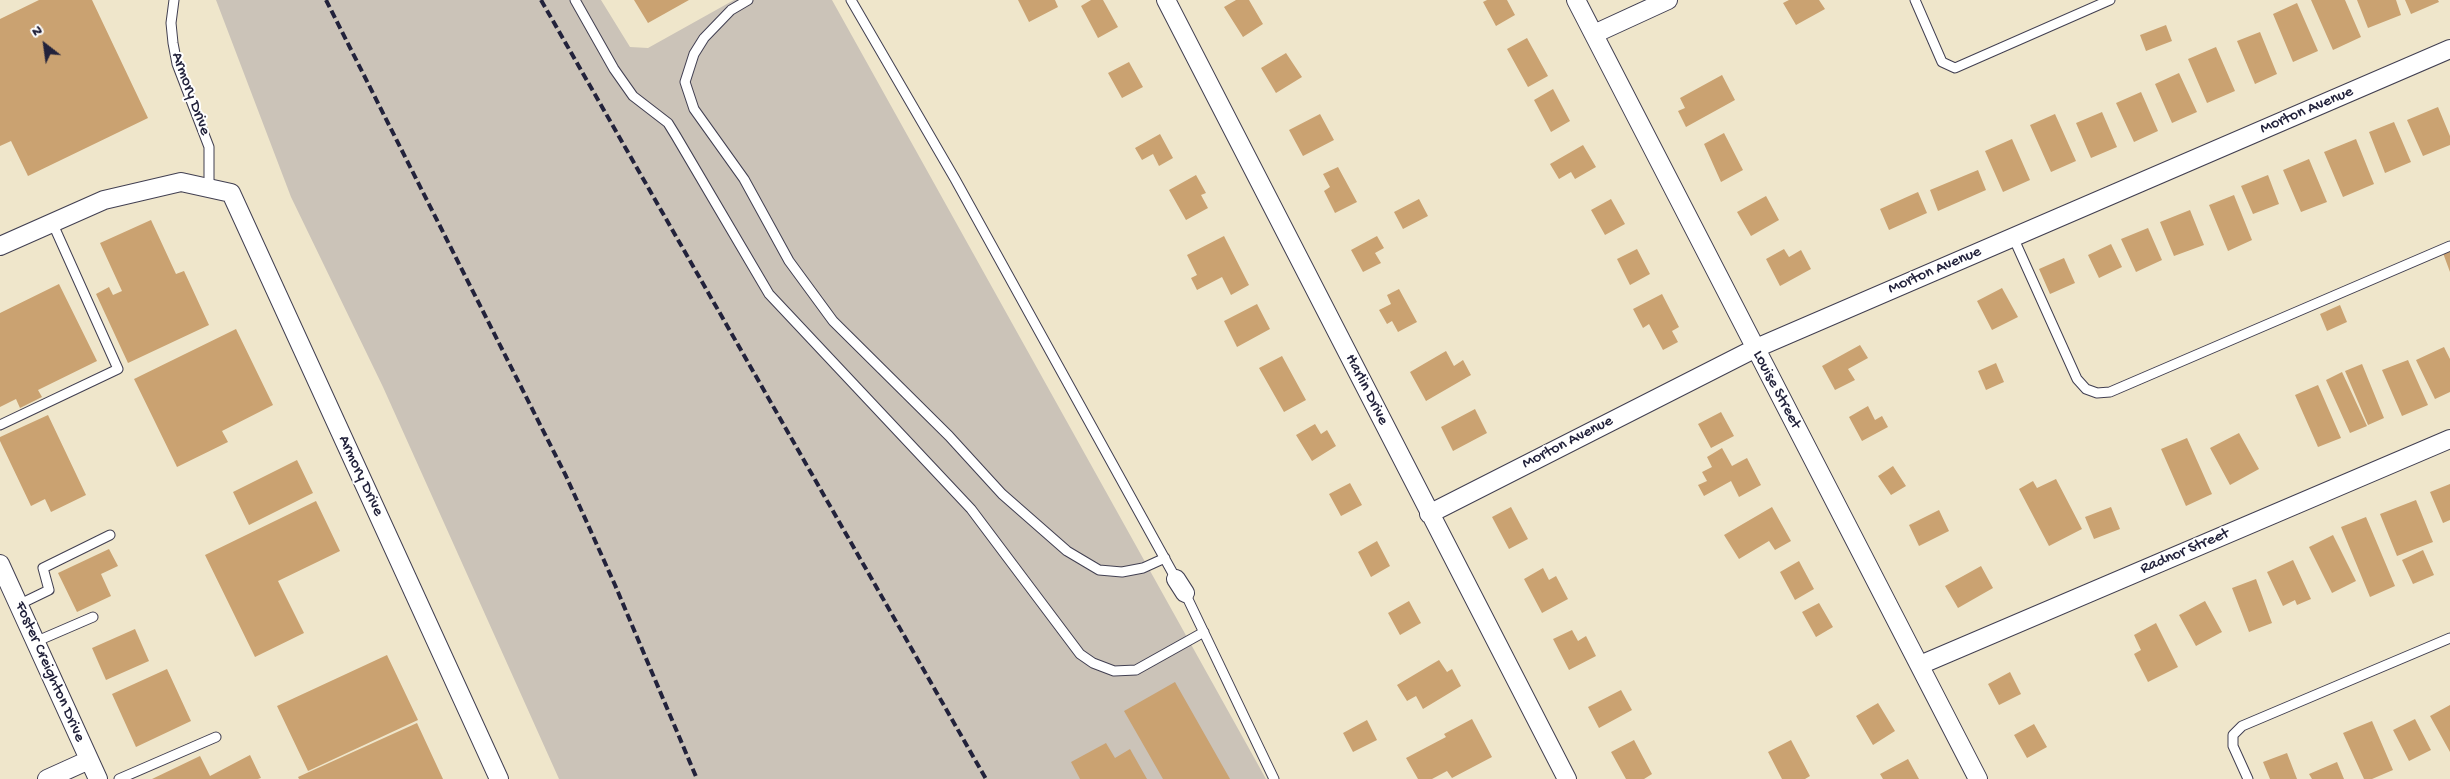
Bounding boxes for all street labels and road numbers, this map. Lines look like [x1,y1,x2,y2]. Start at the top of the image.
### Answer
street label: Armory Drive [166,50,214,138]
street label: Morton Avenue [2257,83,2357,139]
street label: Morton Avenue [1885,243,1985,299]
street label: Louise Street [1747,348,1805,432]
street label: Harlin Drive [1340,351,1392,429]
street label: Morton Avenue [1519,412,1617,474]
street label: Armory Drive [333,433,387,519]
street label: Radnor Street [2138,525,2232,579]
street label: Foster Creighton Drive [9,599,89,745]

